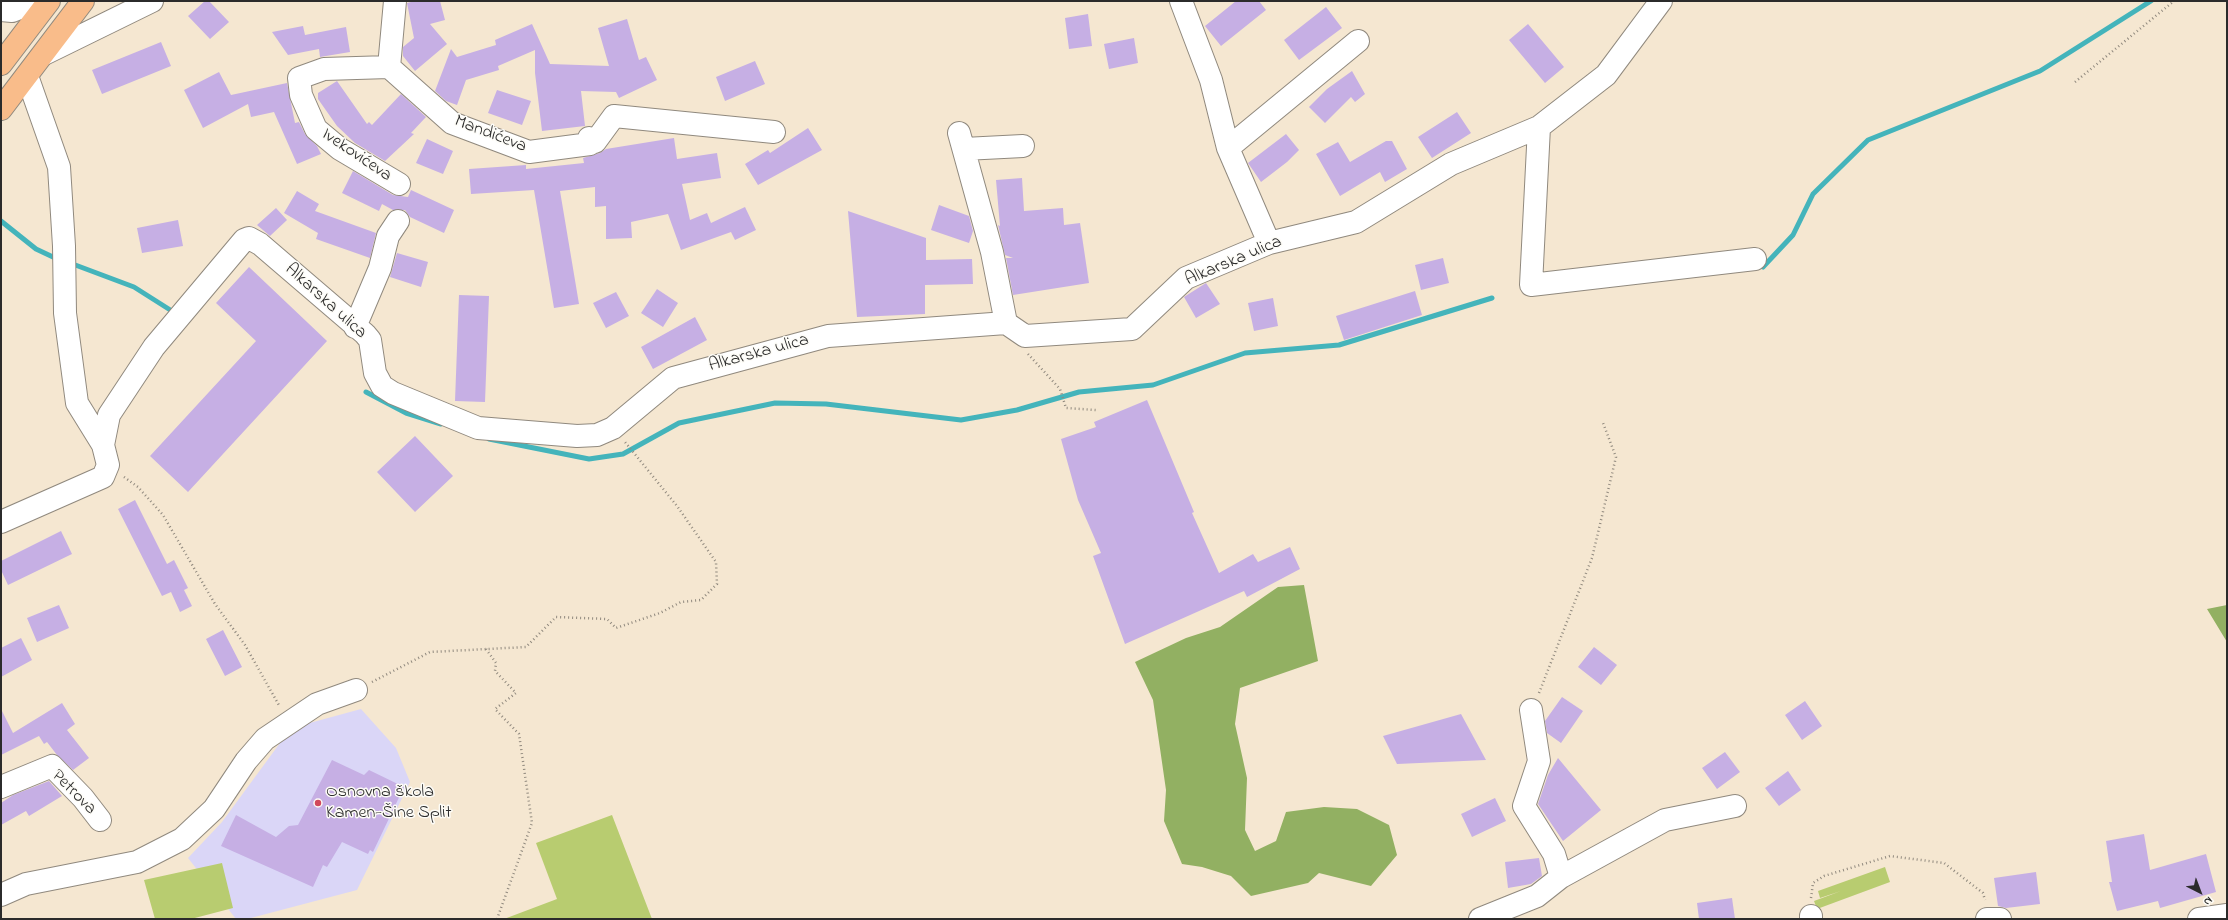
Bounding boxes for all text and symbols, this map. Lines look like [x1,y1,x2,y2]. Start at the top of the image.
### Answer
street label: Mandićeva [451,111,529,159]
street label: Ivekovićeva [317,125,395,187]
street label: Alkarska ulica [1182,232,1286,292]
street label: Alkarska ulica [280,260,370,344]
street label: Alkarska ulica [707,330,811,378]
street label: Petrova [46,766,100,820]
place label: Osnovna škola Kamen-Šine Split [326,782,451,824]
marker: Osnovna škola Kamen-Šine Split [313,798,323,808]
north arrow [2180,872,2220,912]
text: N [2200,892,2216,909]

